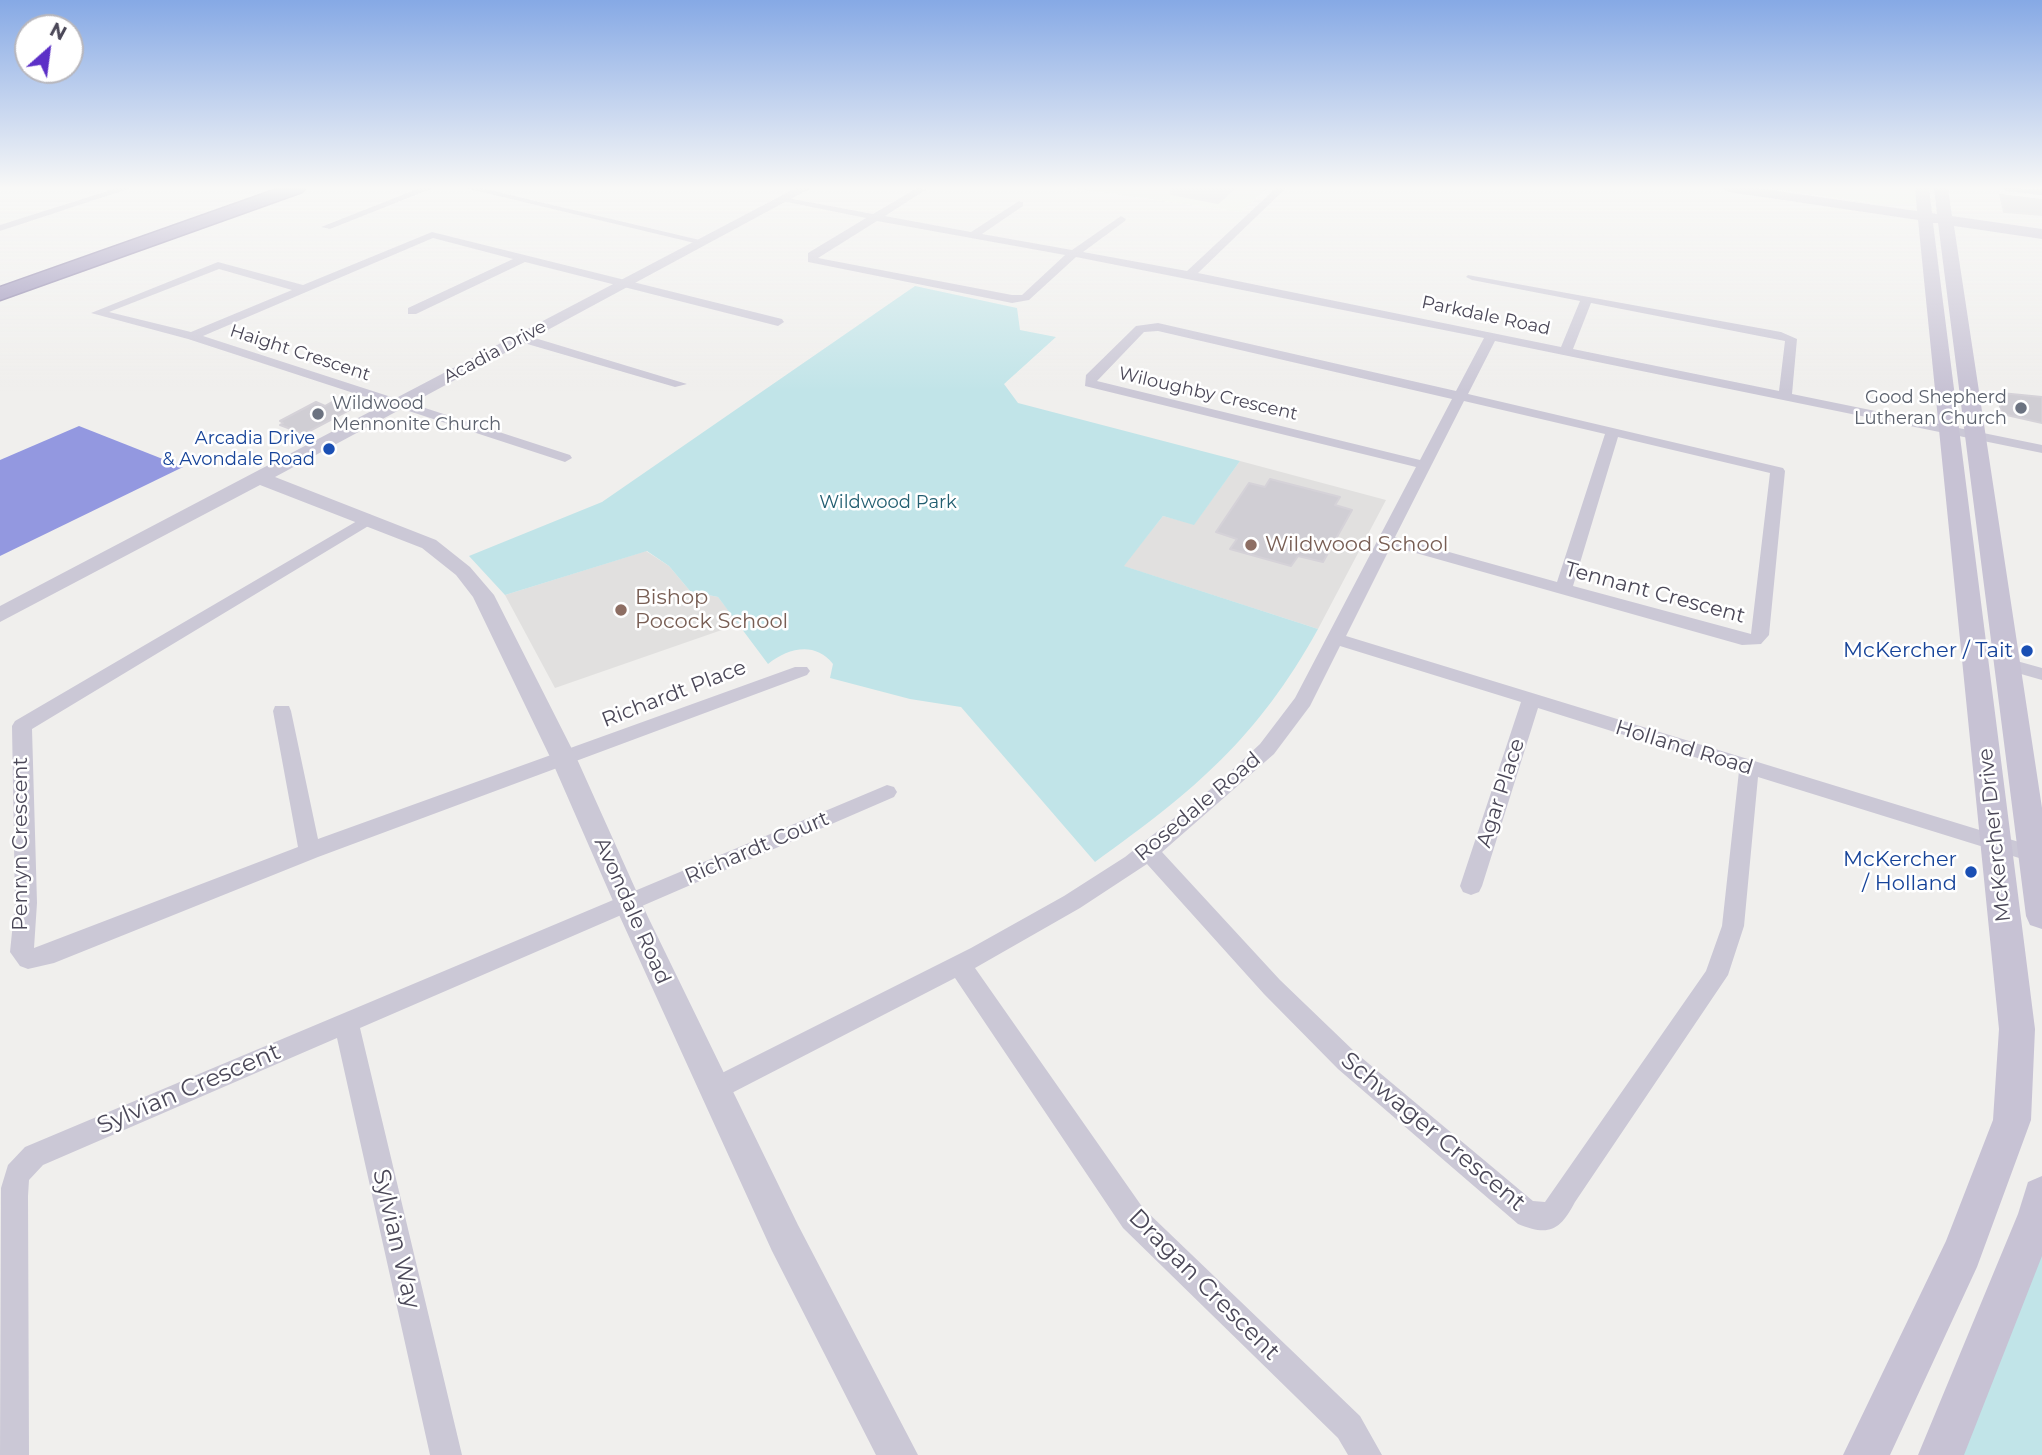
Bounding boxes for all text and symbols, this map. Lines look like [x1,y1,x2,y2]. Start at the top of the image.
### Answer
north arrow [14,14,84,84]
text: N [46,18,70,46]
street label: Parkdale Road [1420,292,1552,340]
street label: Acadia Drive [440,316,550,388]
street label: Haight Crescent [227,320,373,386]
street label: Wiloughby Crescent [1116,363,1300,425]
place label: Good Shepherd Lutheran Church [1854,387,2007,430]
place label: Wildwood Mennonite Church [332,393,501,436]
marker: Good Shepherd Lutheran Church [2013,400,2029,416]
marker: Wildwood Mennonite Church [310,406,326,422]
place label: Arcadia Drive & Avondale Road [163,428,315,471]
marker: Arcadia Drive & Avondale Road [321,441,337,457]
park label: Wildwood Park [819,492,957,514]
place label: Wildwood School [1265,532,1448,558]
marker: Wildwood School [1243,537,1259,553]
street label: Tennant Crescent [1562,557,1748,629]
place label: Bishop Pocock School [635,585,788,635]
marker: Bishop Pocock School [613,602,629,618]
place label: McKercher / Tait [1843,638,2013,664]
marker: McKercher / Tait [2019,643,2035,659]
street label: Richardt Place [598,655,750,733]
street label: Holland Road [1612,715,1756,781]
street label: Agar Place [1472,735,1530,851]
street label: Rosedale Road [1130,747,1266,867]
street label: McKercher Drive [1973,747,2017,923]
street label: Penryn Crescent [8,757,34,931]
street label: Richardt Court [681,806,833,890]
street label: Avondale Road [588,834,676,988]
place label: McKercher / Holland [1843,847,1957,897]
marker: McKercher / Holland [1963,864,1979,880]
street label: Sylvian Crescent [93,1037,285,1141]
street label: Schwager Crescent [1335,1046,1531,1218]
street label: Sylvian Way [366,1166,426,1312]
street label: Dragan Crescent [1122,1203,1286,1367]

